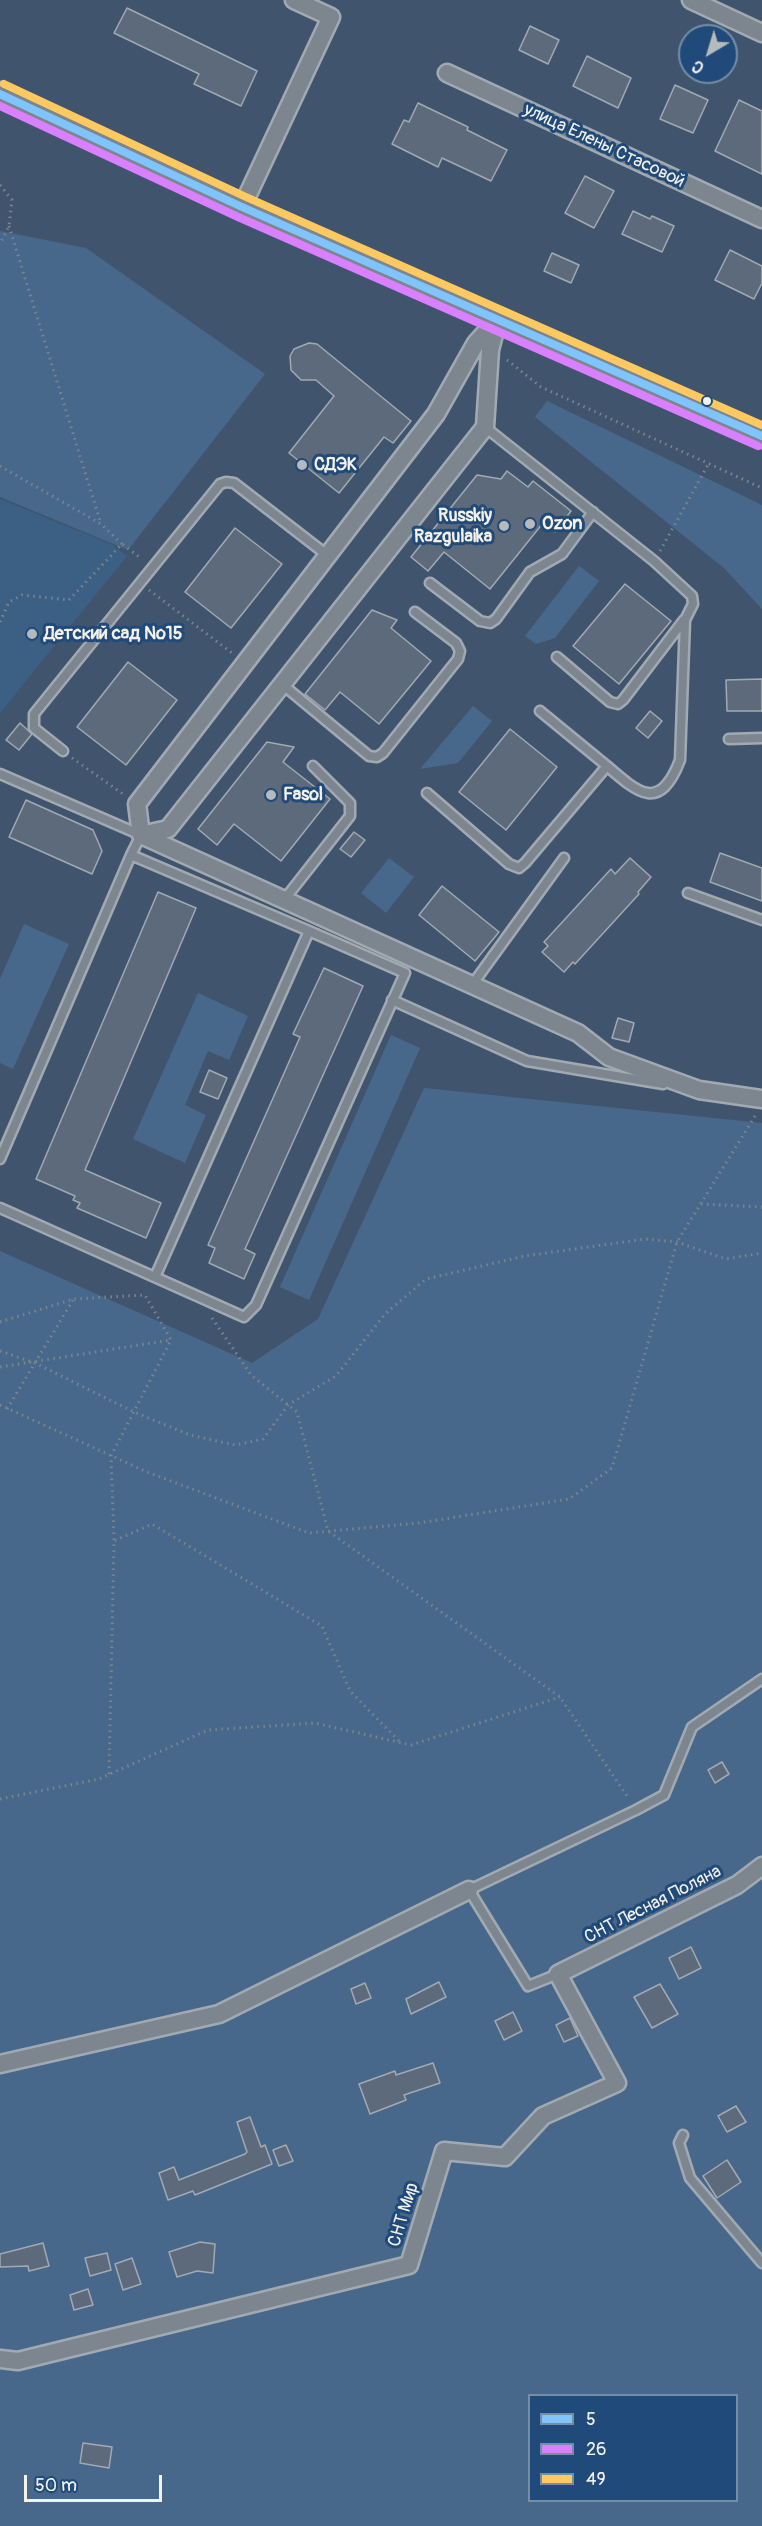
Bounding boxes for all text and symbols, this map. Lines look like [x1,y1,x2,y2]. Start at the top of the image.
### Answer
north arrow [678,24,738,84]
text: С [688,56,708,78]
street label: улица Елены Стасовой [520,99,688,193]
unlabelled marker [701,395,713,407]
place label: СДЭК [314,454,357,476]
marker: СДЭК [295,458,309,472]
place label: Russkiy Razgulaika [414,505,492,548]
place label: Ozon [542,513,582,535]
marker: Ozon [523,517,537,531]
marker: Russkiy Razgulaika [497,519,511,533]
place label: Детский сад №15 [44,623,183,645]
marker: Детский сад №15 [25,627,39,641]
place label: Fasol [283,784,323,806]
marker: Fasol [264,788,278,802]
street label: СНТ Лесная Поляна [581,1861,725,1949]
street label: СНТ Мир [384,2180,424,2250]
legend [528,2394,738,2502]
text: 5 [586,2408,596,2431]
text: 26 [586,2438,607,2461]
scale bar [27,2463,165,2501]
text: 49 [586,2468,606,2491]
text: 50 m [35,2474,77,2497]

